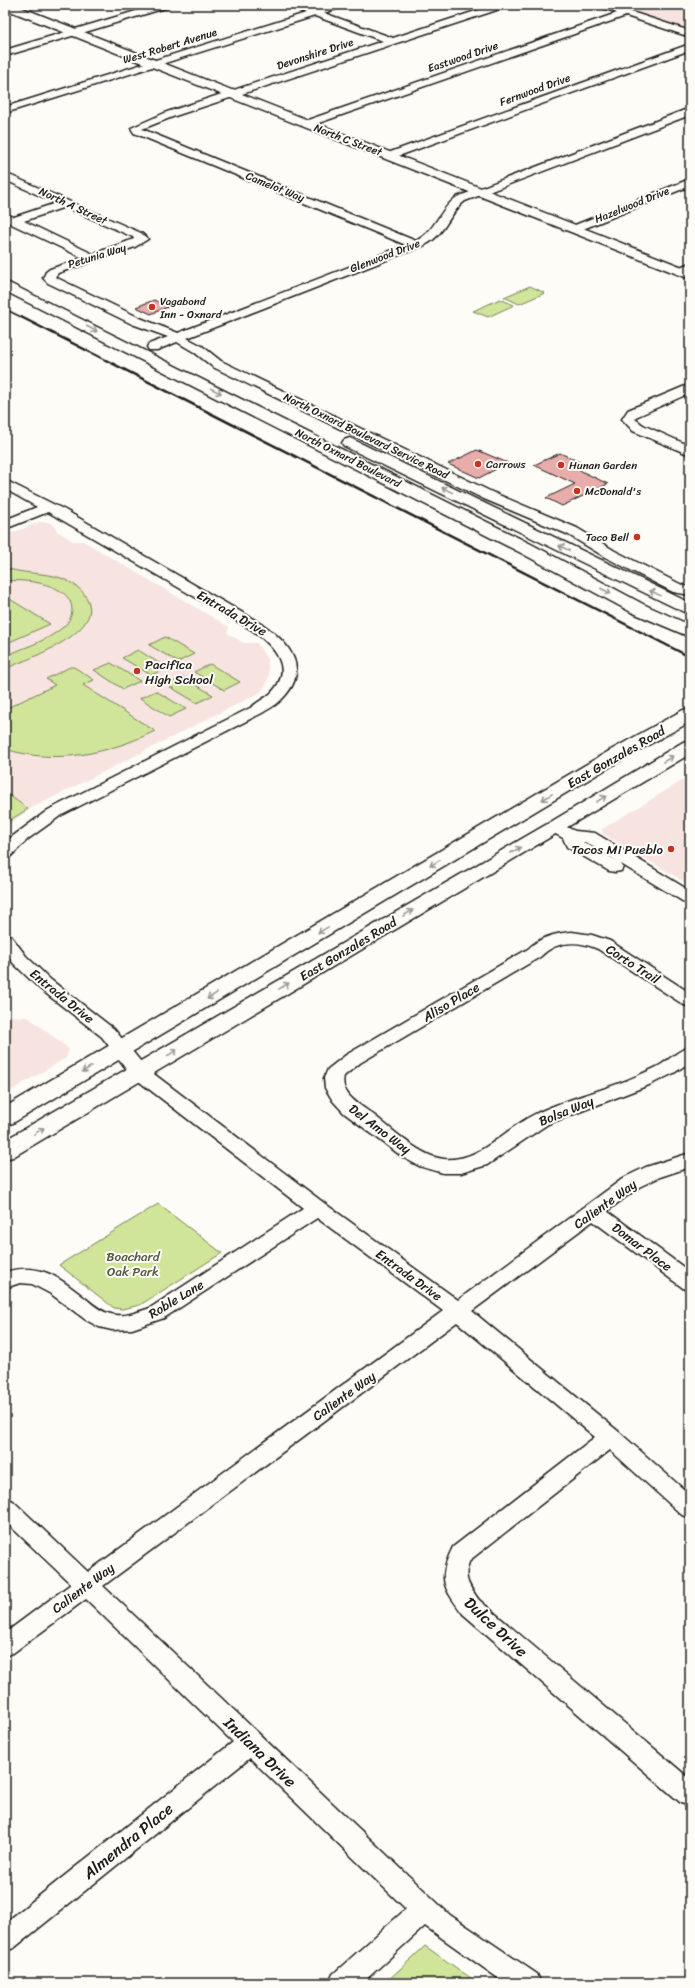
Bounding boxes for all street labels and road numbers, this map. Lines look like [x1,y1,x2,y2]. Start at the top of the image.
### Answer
street label: West Robert Avenue [121,22,220,69]
street label: Devonshire Drive [274,32,357,75]
street label: Eastwood Drive [425,36,501,78]
street label: Fernwood Drive [497,68,573,112]
street label: North C Street [311,118,385,162]
street label: Camelot Way [243,167,308,208]
street label: Hazelwood Drive [592,181,673,229]
street label: North A Street [36,182,111,230]
street label: Glenwood Drive [347,234,423,278]
street label: Petunia Way [66,238,129,274]
street label: North Oxnard Boulevard Service Road [281,390,451,482]
street label: North Oxnard Boulevard [293,426,403,490]
street label: Entrada Drive [193,584,272,643]
street label: East Gonzales Road [563,719,670,795]
street label: East Gonzales Road [295,910,402,987]
street label: Corto Trail [601,938,665,990]
street label: Entrada Drive [24,963,100,1030]
street label: Aliso Place [417,976,484,1029]
street label: Bolsa Way [535,1089,597,1132]
street label: Del Amo Way [344,1098,416,1160]
street label: Caliente Way [568,1173,642,1235]
street label: Domar Place [607,1217,677,1278]
street label: Entrada Drive [371,1243,448,1307]
street label: Roble Lane [144,1273,209,1325]
street label: Caliente Way [307,1365,381,1427]
street label: Caliente Way [47,1556,120,1619]
street label: Dulce Drive [457,1589,535,1665]
street label: Indiana Drive [216,1709,303,1795]
street label: Almendra Place [75,1795,180,1887]

